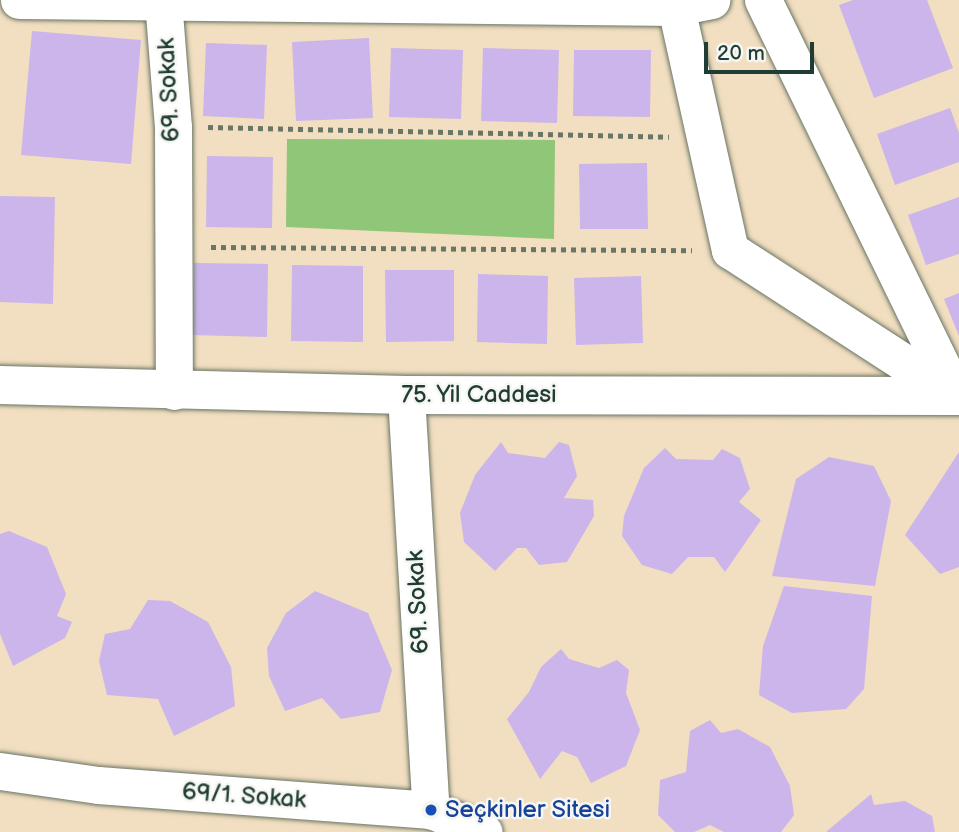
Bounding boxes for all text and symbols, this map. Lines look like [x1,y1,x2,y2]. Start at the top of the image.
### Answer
scale bar [707,28,817,72]
street label: 69. Sokak [152,37,186,143]
text: 20 m [717,41,765,66]
street label: 75. Yil Caddesi [400,381,558,409]
street label: 69. Sokak [401,549,435,655]
street label: 69/1. Sokak [181,777,307,815]
place label: Seçkinler Sitesi [445,796,611,824]
marker: Seçkinler Sitesi [423,802,439,818]

